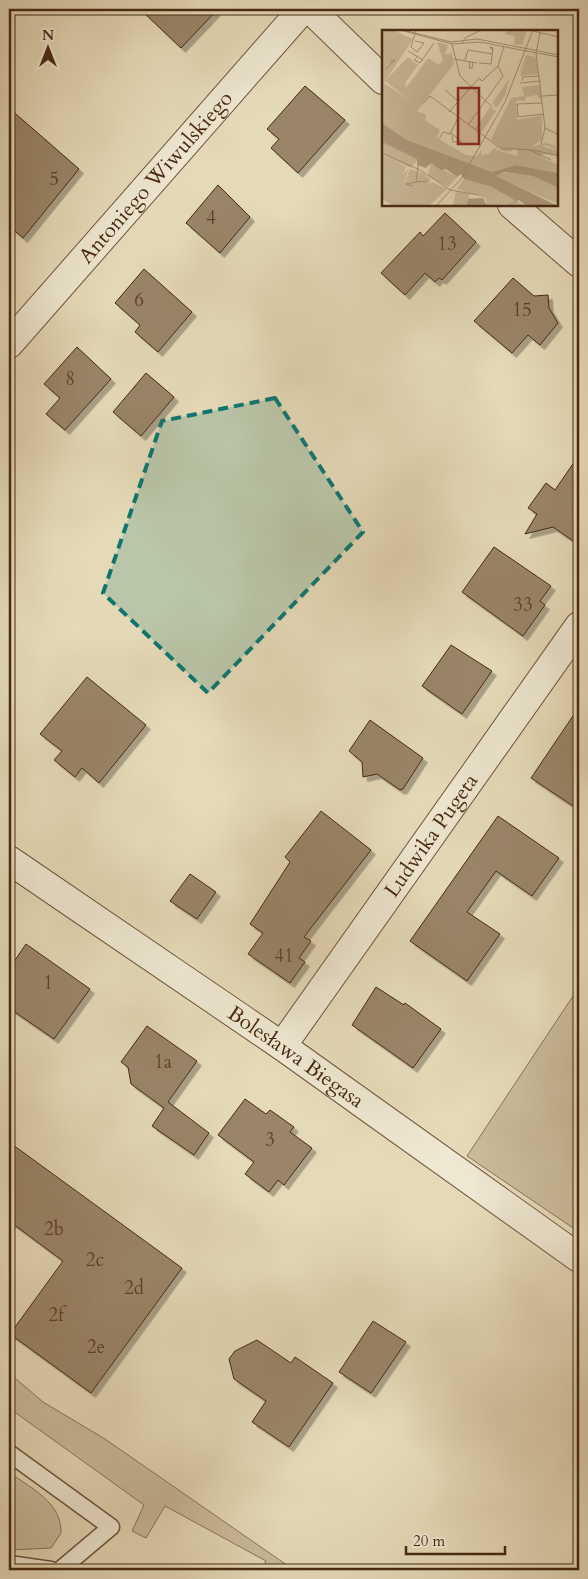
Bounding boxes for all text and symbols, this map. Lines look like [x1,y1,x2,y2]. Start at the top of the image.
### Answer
north arrow [22,22,72,72]
text: N [42,26,54,45]
inset map [382,30,558,206]
street label: Antoniego Wiwulskiego [72,85,240,270]
house number: 5 [49,166,59,192]
house number: 4 [206,205,216,231]
house number: 13 [437,231,457,257]
house number: 6 [134,287,144,313]
house number: 15 [512,297,532,323]
house number: 8 [65,366,75,392]
house number: 33 [513,592,533,618]
street label: Ludwika Pugeta [378,768,485,903]
house number: 41 [274,943,294,969]
house number: 1 [43,970,53,996]
street label: Bolesława Biegasa [222,999,370,1115]
house number: 1a [154,1049,172,1075]
house number: 3 [265,1127,275,1153]
house number: 2b [44,1216,64,1242]
house number: 2c [86,1247,105,1273]
house number: 2d [124,1275,144,1301]
house number: 2f [48,1302,67,1328]
house number: 2e [87,1334,105,1360]
scale bar [406,1524,504,1556]
text: 20 m [413,1531,445,1551]

